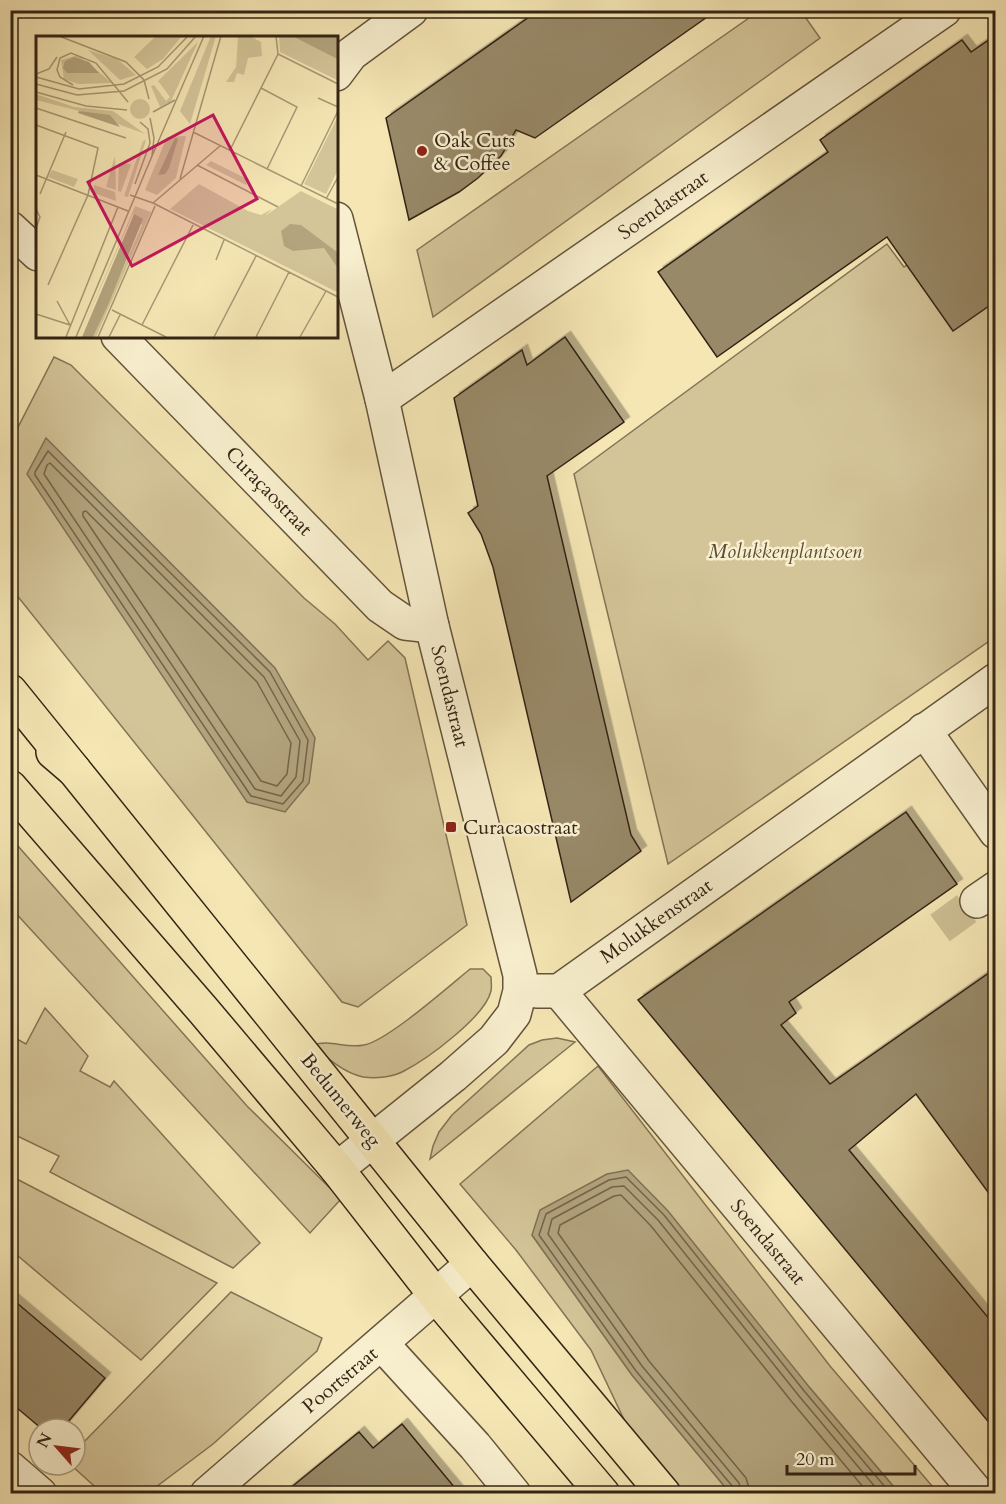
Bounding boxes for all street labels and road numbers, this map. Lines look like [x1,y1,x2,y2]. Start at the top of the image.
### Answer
street label: Soendastraat [612,164,714,246]
street label: Curaçaostraat [219,440,319,542]
street label: Soendastraat [424,642,476,751]
street label: Molukkenstraat [594,872,718,970]
street label: Bedumerweg [295,1047,388,1153]
street label: Soendastraat [724,1193,812,1291]
street label: Poortstraat [296,1340,384,1420]

